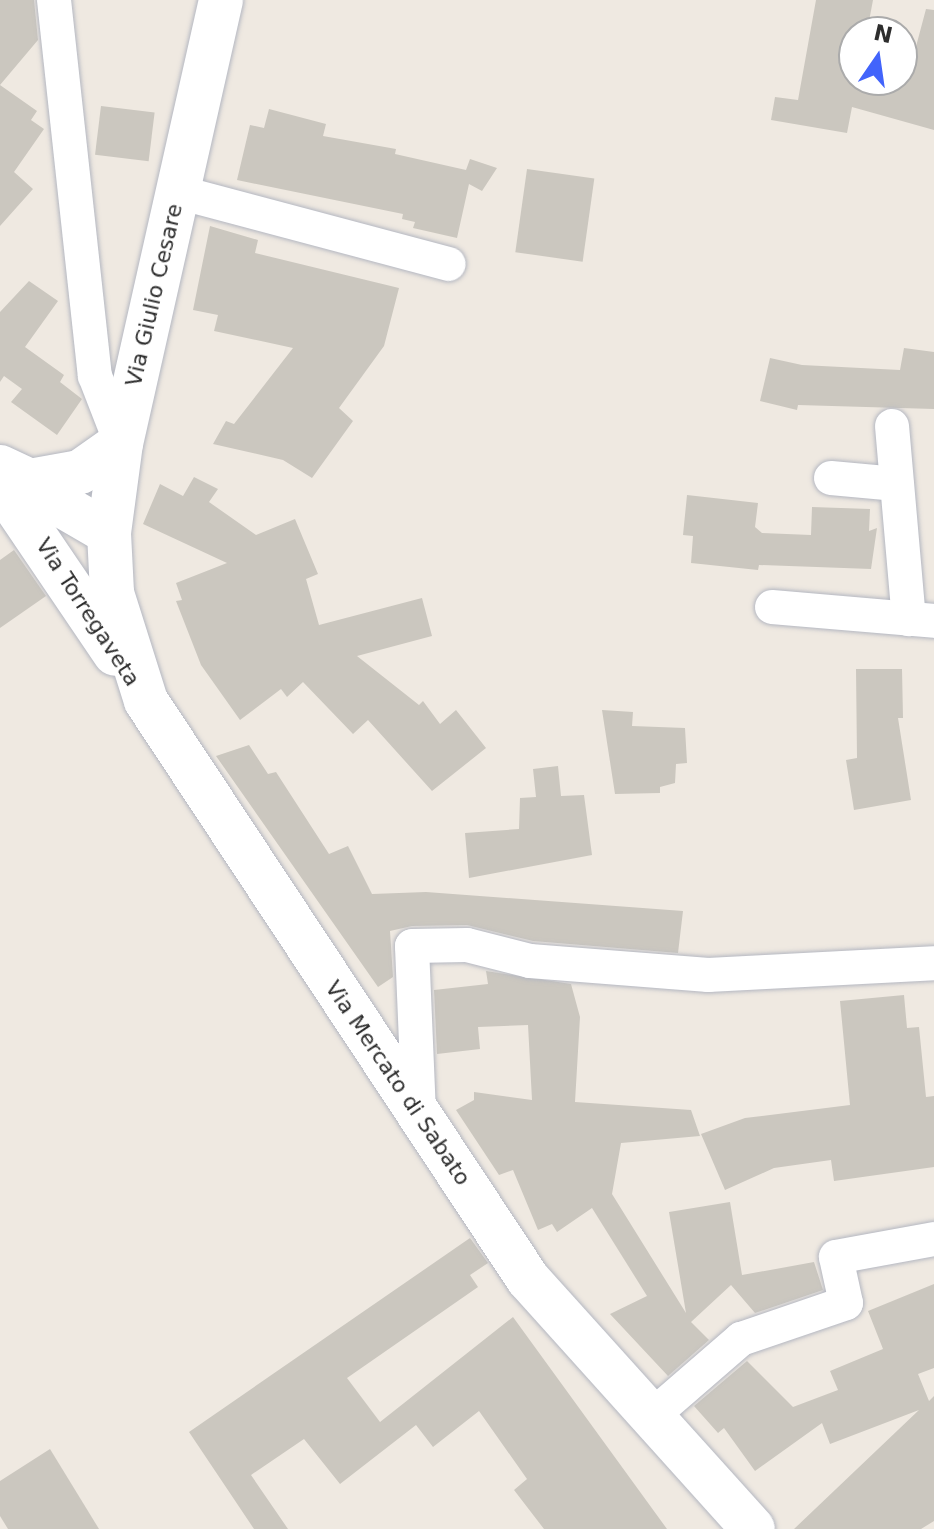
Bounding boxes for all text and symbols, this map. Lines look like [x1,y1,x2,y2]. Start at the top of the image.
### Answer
north arrow [838,16,918,96]
text: N [871,20,895,48]
street label: Via Giulio Cesare [120,201,188,389]
street label: Via Torregaveta [30,533,146,691]
street label: Via Mercato di Sabato [320,976,476,1190]

